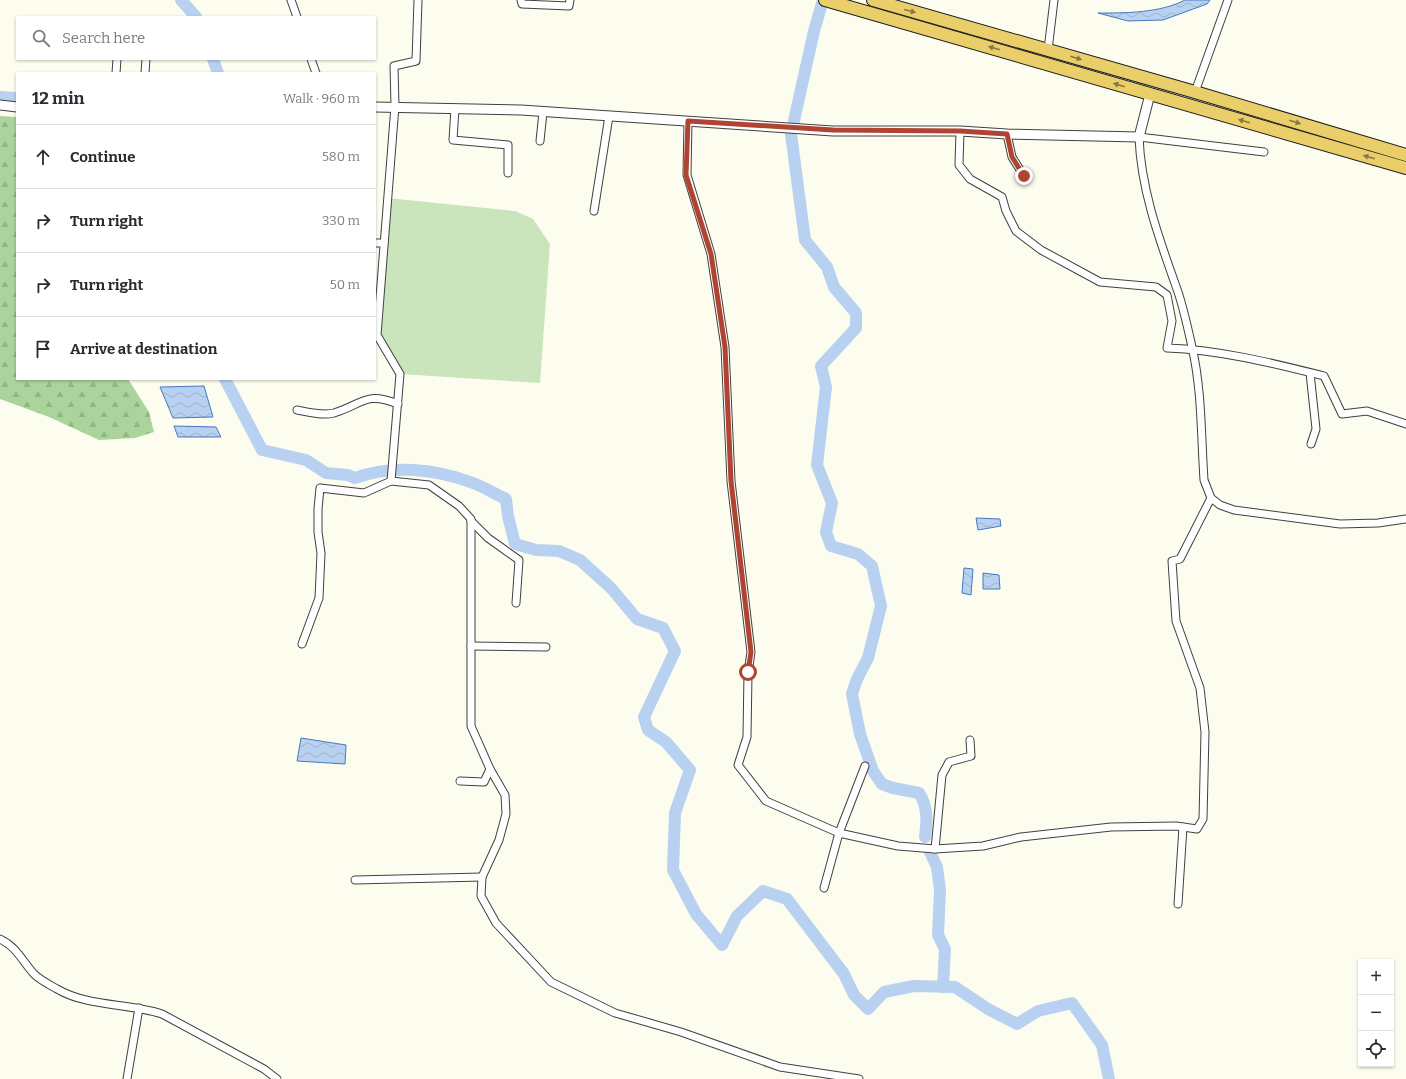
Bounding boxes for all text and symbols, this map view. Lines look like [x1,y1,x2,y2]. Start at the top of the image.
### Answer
one-way arrow [904,8,916,14]
search box [16,16,376,60]
icon: search [30,27,52,49]
text: Search here [62,29,145,47]
one-way arrow [988,45,1000,51]
one-way arrow [1070,55,1082,61]
one-way arrow [1112,82,1124,88]
text: 12 min [32,88,85,109]
text: Walk · 960 m [283,91,360,106]
one-way arrow [1237,118,1249,124]
one-way arrow [1289,119,1301,125]
icon: ahead [32,146,54,168]
text: Continue [70,148,136,166]
text: 580 m [322,149,360,164]
one-way arrow [1362,154,1374,160]
route end [1015,167,1033,185]
icon: right [32,210,54,232]
text: Turn right [70,212,143,230]
text: 330 m [322,213,360,228]
icon: right [32,274,54,296]
text: Turn right [70,276,143,294]
text: 50 m [330,277,360,292]
icon: arrive [32,338,54,360]
text: Arrive at destination [70,340,217,358]
route start [739,663,757,681]
map controls [1358,959,1394,1067]
button: + [1358,959,1394,995]
button: − [1358,995,1394,1031]
button: locate [1358,1031,1394,1067]

